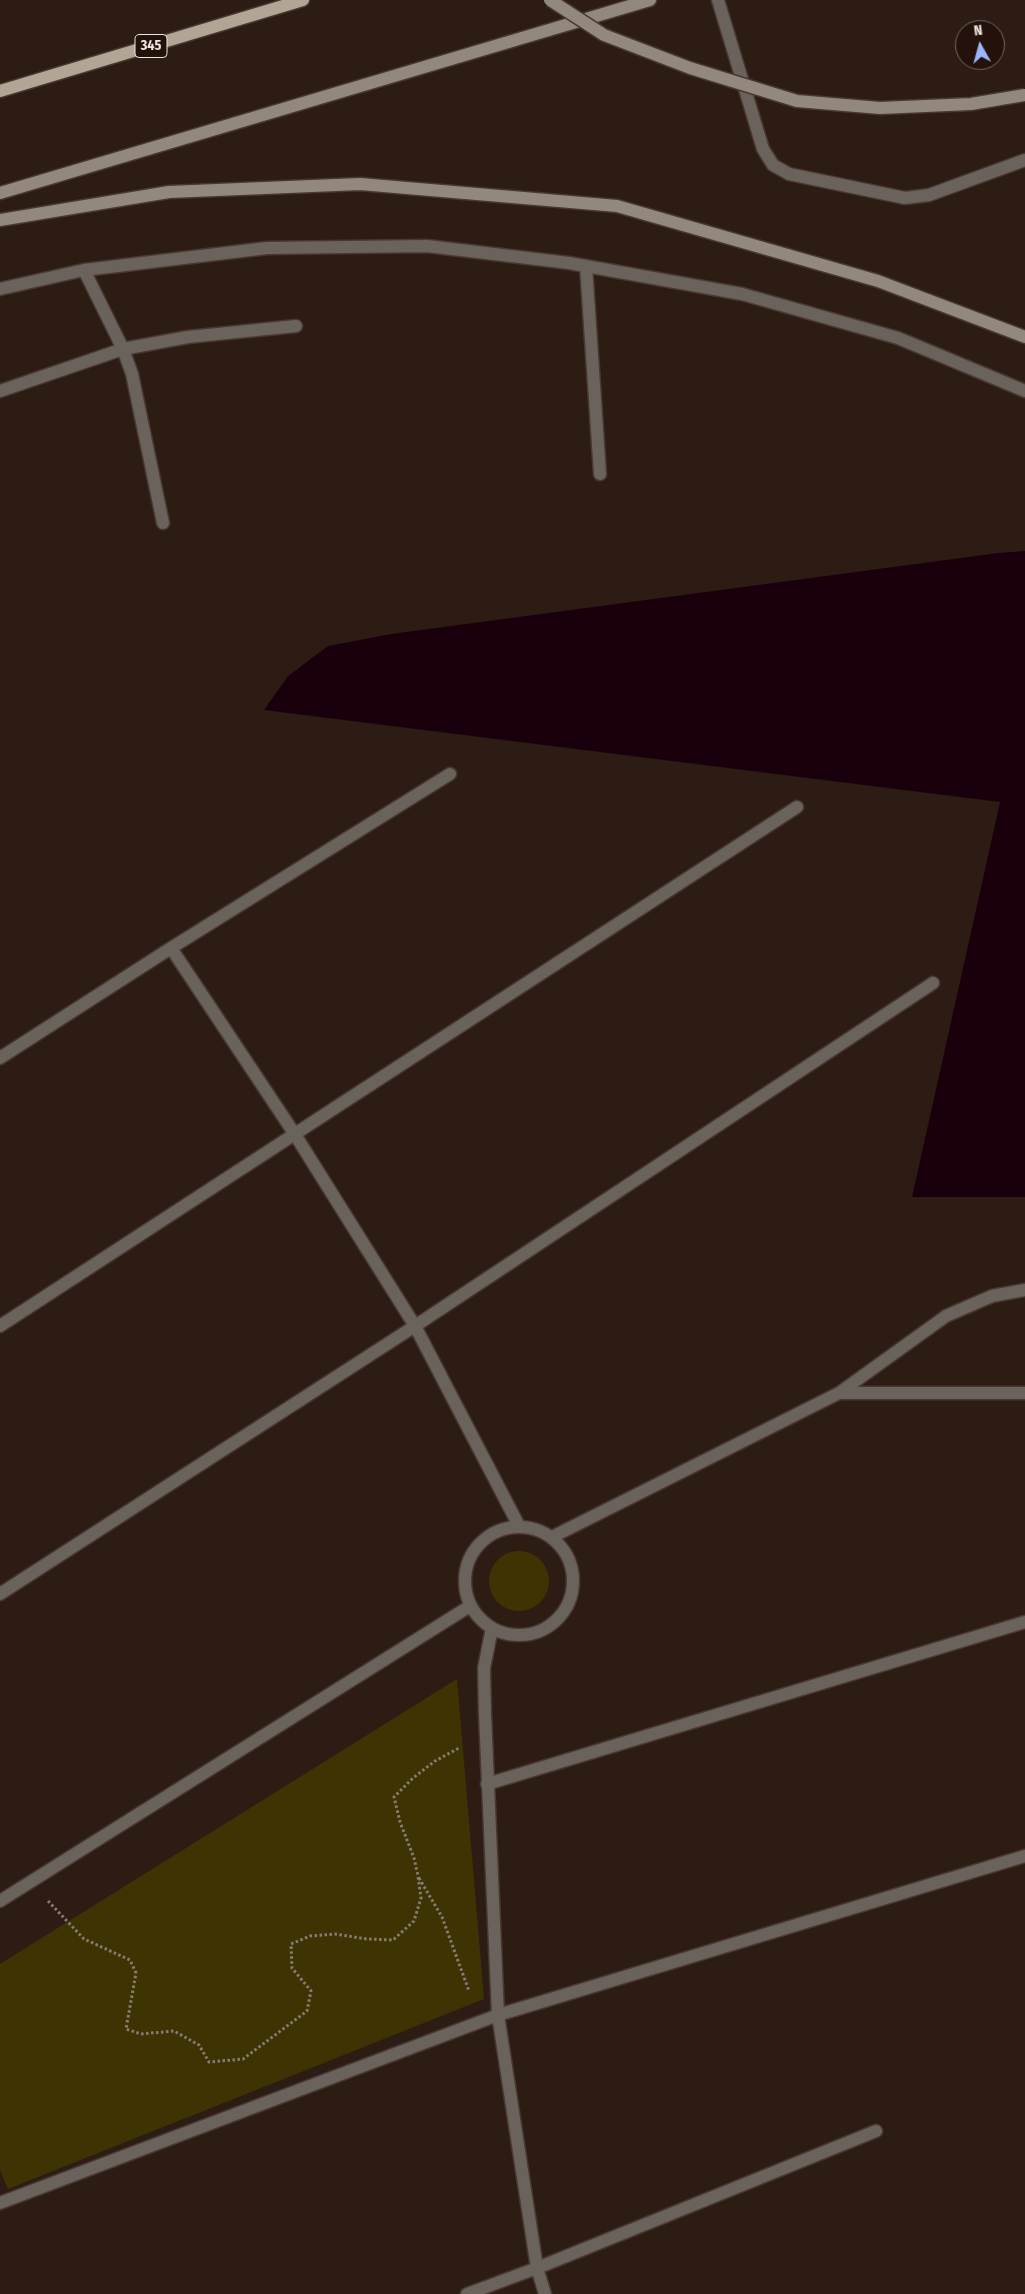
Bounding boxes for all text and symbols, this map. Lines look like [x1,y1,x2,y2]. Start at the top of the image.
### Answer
north arrow [955,20,1005,70]
text: N [973,22,983,40]
road number: 345 [135,34,167,58]

